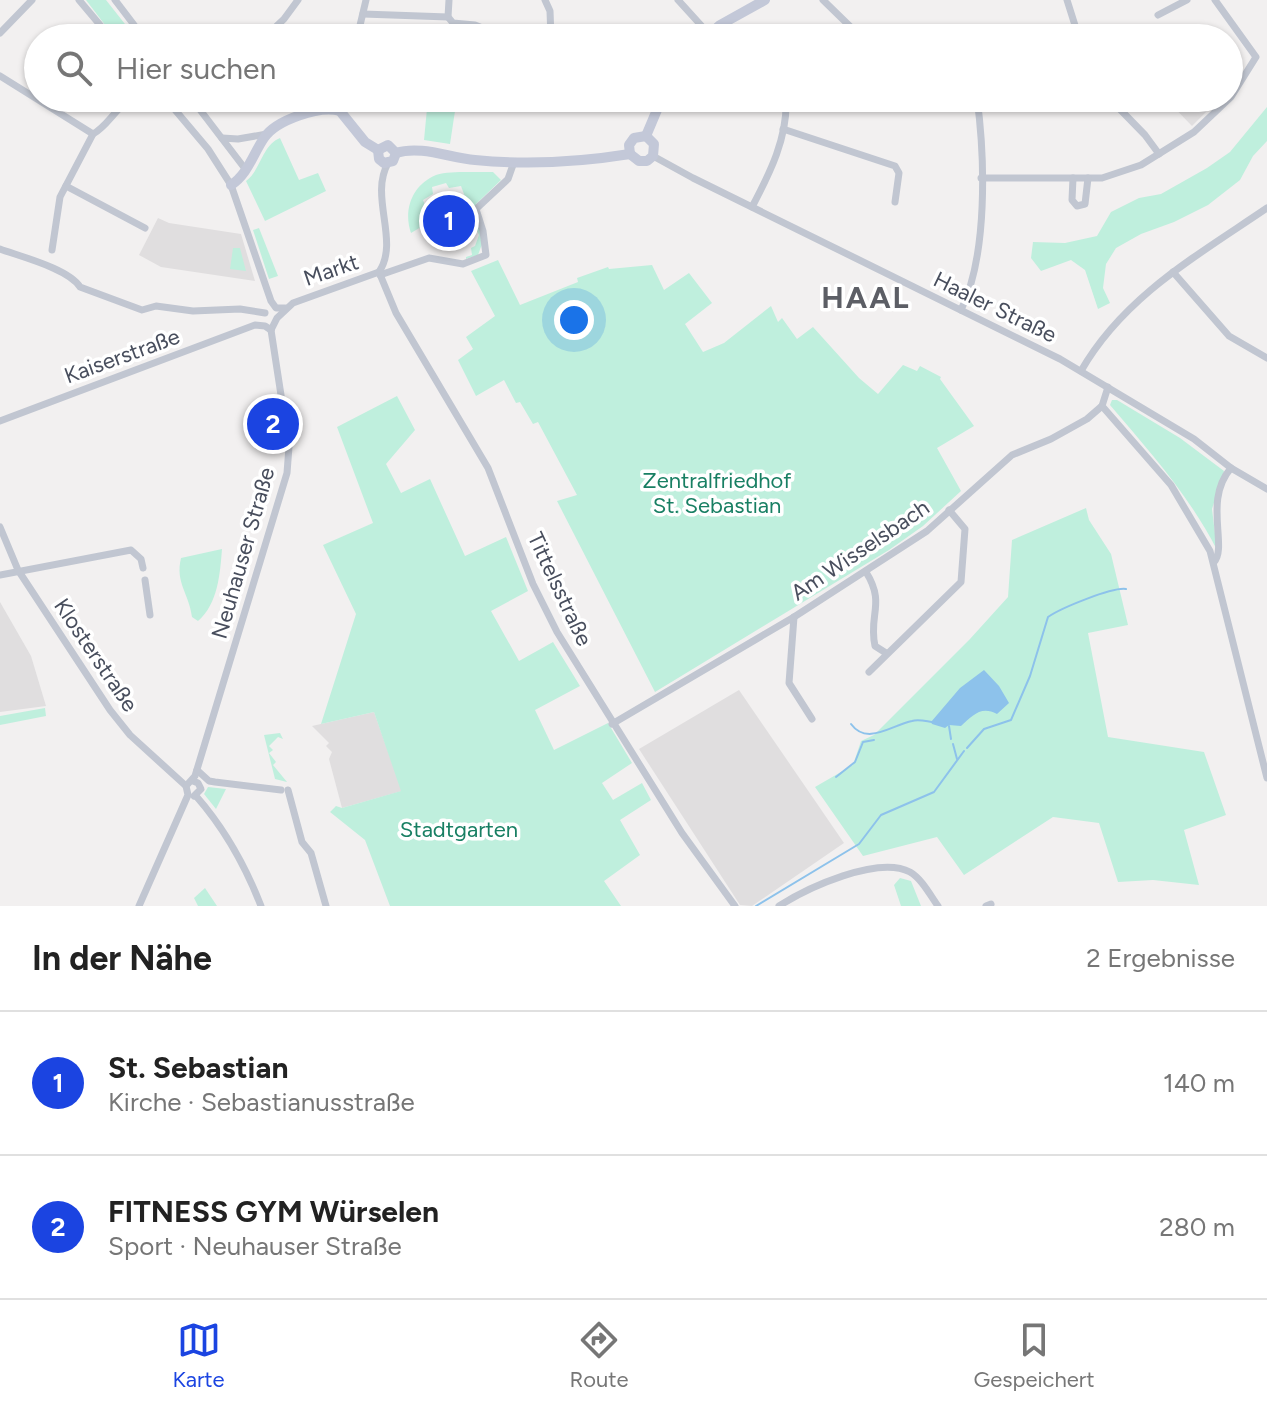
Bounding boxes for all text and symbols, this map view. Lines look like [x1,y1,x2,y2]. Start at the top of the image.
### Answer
search box [24,24,1243,112]
icon: search [52,46,96,90]
text: Hier suchen [116,50,276,87]
pin: 1 [423,191,475,251]
street label: Markt [300,248,362,292]
street label: Haaler Straße [929,266,1061,348]
district label: HAAL [821,279,911,316]
your location [554,300,594,340]
street label: Kaiserstraße [61,323,183,389]
pin: 2 [247,394,299,454]
street label: Neuhauser Straße [206,464,280,642]
park label: Zentralfriedhof St. Sebastian [643,467,792,519]
street label: Am Wisselsbach [786,494,934,606]
street label: Tittelsstraße [522,528,598,650]
street label: Klosterstraße [48,593,144,717]
park label: Stadtgarten [400,816,518,843]
text: In der Nähe [32,938,212,979]
text: 2 Ergebnisse [1086,942,1235,974]
text: St. Sebastian [108,1049,288,1086]
text: 1 [53,1067,63,1099]
text: 140 m [1163,1067,1235,1099]
text: Kirche · Sebastianusstraße [108,1086,415,1118]
text: FITNESS GYM Würselen [108,1193,439,1230]
text: 2 [50,1211,66,1243]
text: 280 m [1159,1211,1235,1243]
text: Sport · Neuhauser Straße [108,1230,402,1262]
tab: Karte [172,1318,225,1393]
tab: Route [570,1318,629,1393]
tab: Gespeichert [973,1318,1095,1393]

